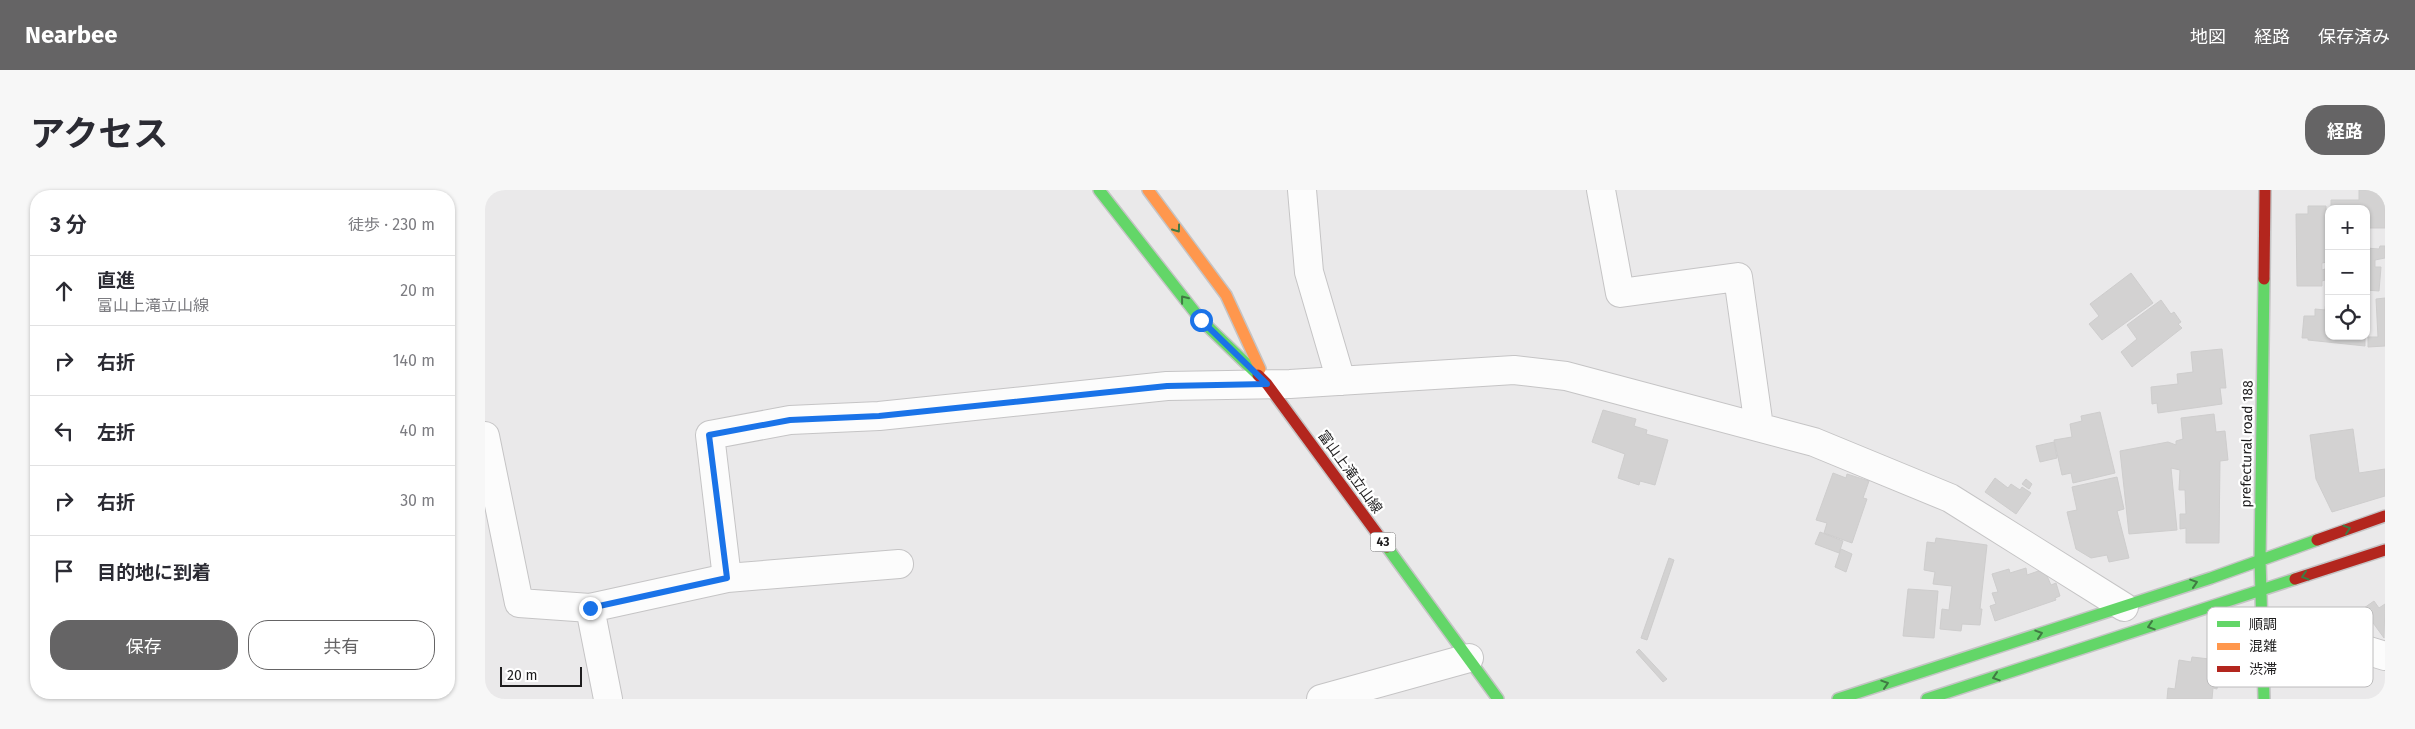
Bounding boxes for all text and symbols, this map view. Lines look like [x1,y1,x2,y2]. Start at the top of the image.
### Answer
text: Nearbee [25,21,118,49]
text: 地図 [2190,26,2226,48]
text: 経路 [2254,26,2290,48]
text: 保存済み [2318,26,2390,48]
button: 経路 [2305,105,2385,155]
text: アクセス [30,113,168,155]
map controls [2325,205,2370,340]
button: + [2325,205,2370,250]
text: 3 分 [50,212,87,238]
text: 徒歩 · 230 m [348,215,435,234]
one-way arrow [1171,223,1180,233]
button: − [2325,250,2370,295]
text: 直進 [97,269,135,292]
icon: ahead [50,277,78,305]
text: 20 m [400,281,435,300]
button: locate [2325,295,2370,340]
text: 富山上滝立山線 [97,296,209,315]
one-way arrow [1182,296,1190,305]
route start [1190,309,1213,332]
icon: right [50,347,78,375]
text: 右折 [97,351,135,374]
text: 140 m [393,351,435,370]
street label: prefectural road 188 [2237,380,2257,508]
icon: left [50,417,78,445]
text: 左折 [97,421,135,444]
text: 40 m [400,421,435,440]
street label: 富山上滝立山線 [1314,427,1386,517]
icon: right [50,487,78,515]
text: 右折 [97,491,135,514]
text: 30 m [400,491,435,510]
one-way arrow [2342,525,2351,535]
road number: 43 [1371,532,1395,552]
icon: arrive [50,557,78,585]
text: 目的地に到着 [97,561,211,584]
one-way arrow [2302,571,2310,581]
one-way arrow [2189,579,2197,589]
route end [579,597,602,620]
legend [2207,607,2373,687]
text: 順調 [2249,616,2277,633]
button: 保存 [50,620,238,670]
button: 共有 [248,620,435,670]
one-way arrow [2147,621,2155,631]
one-way arrow [2035,629,2043,639]
text: 混雑 [2249,638,2277,655]
text: 渋滞 [2249,661,2277,678]
scale bar [500,664,583,687]
text: 20 m [507,667,537,684]
one-way arrow [1992,671,2001,681]
one-way arrow [1880,680,1888,690]

